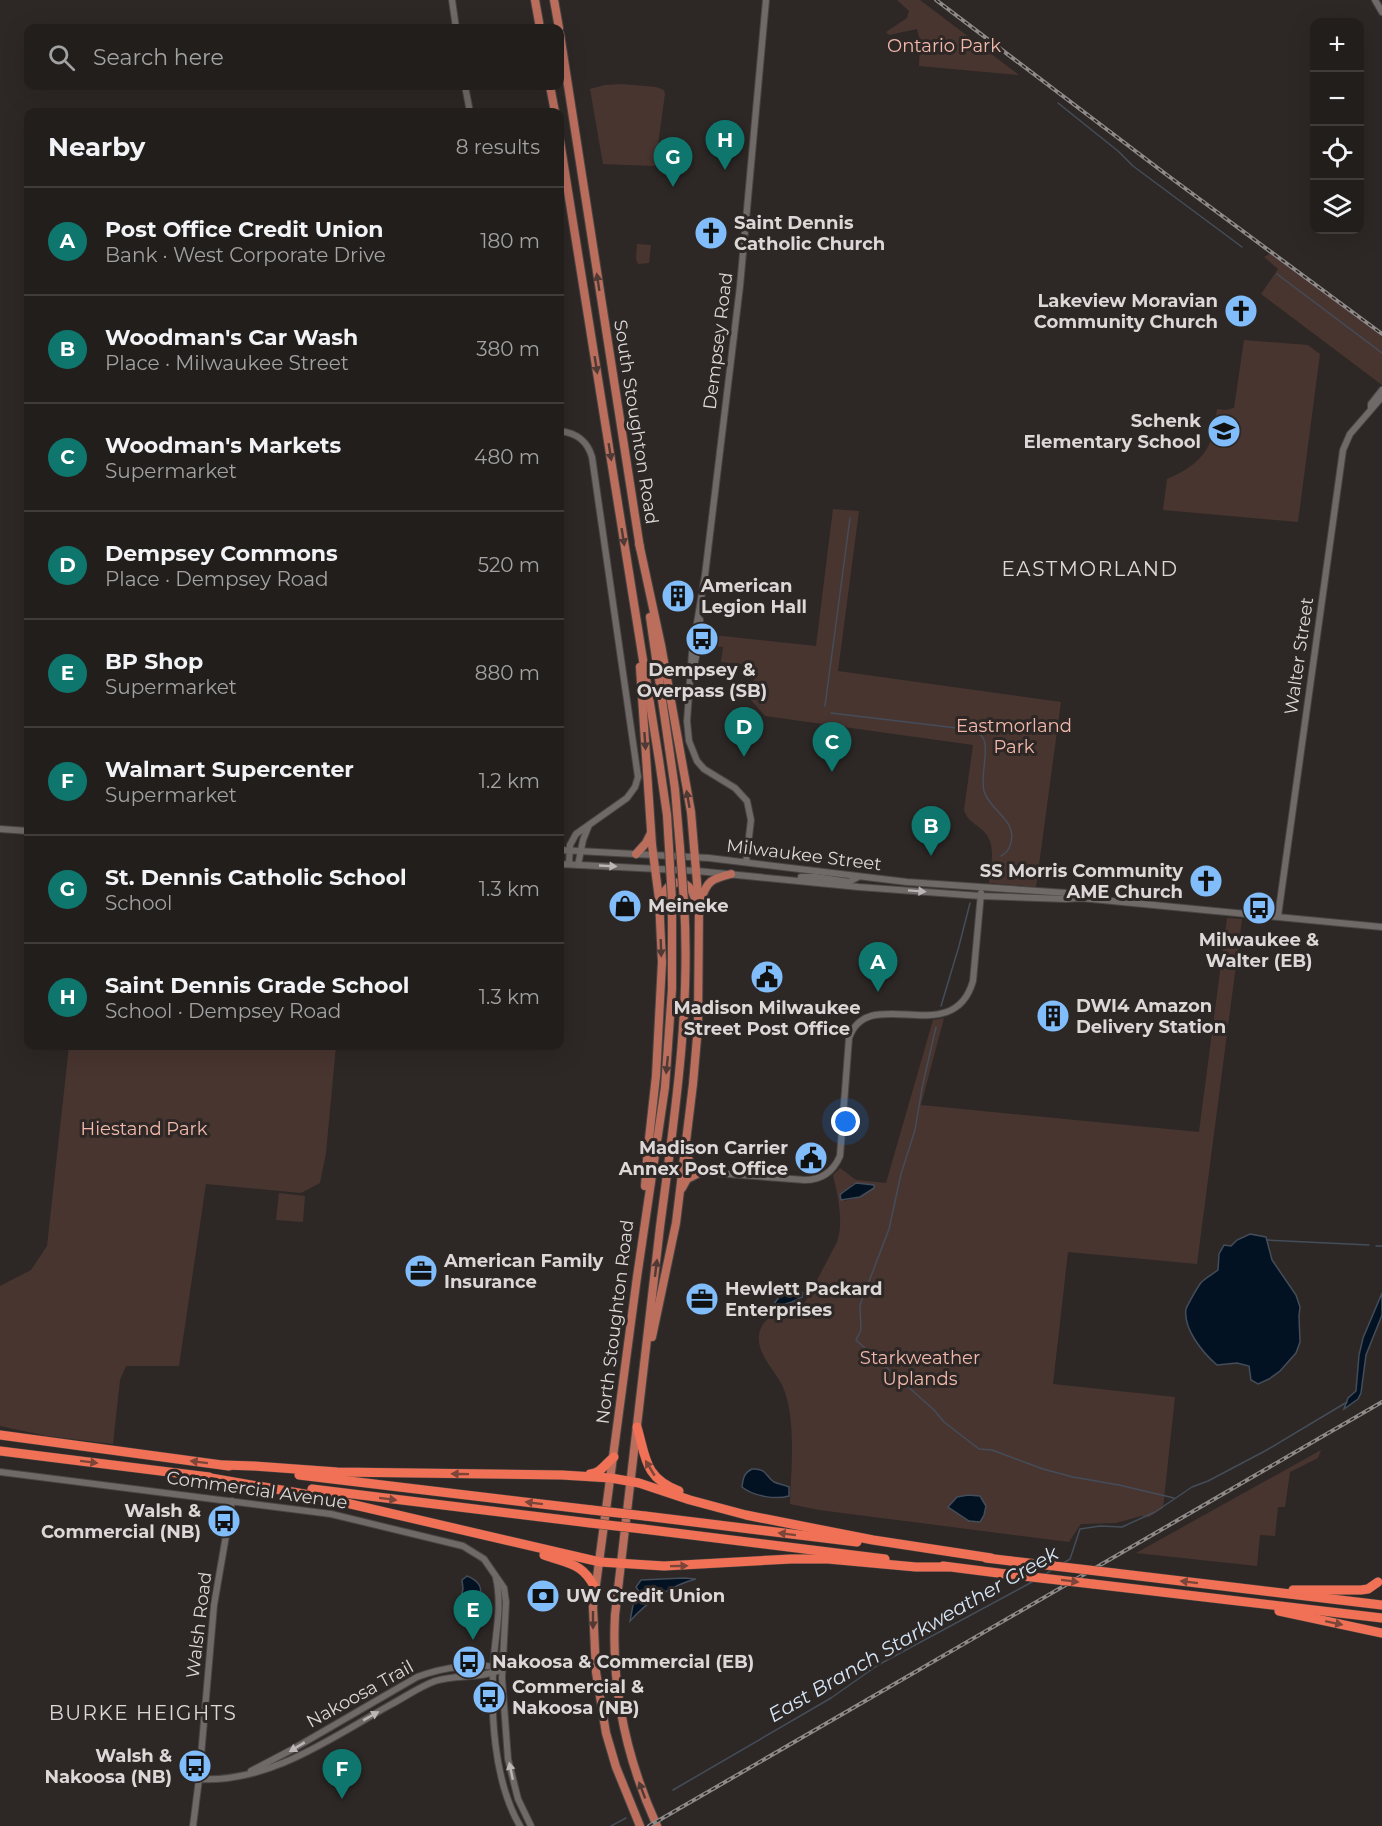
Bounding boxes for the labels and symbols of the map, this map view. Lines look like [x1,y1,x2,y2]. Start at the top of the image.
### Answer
park label: Ontario Park [887,35,1001,57]
pin: H [706,120,744,170]
pin: G [654,138,692,187]
place label: Saint Dennis Catholic Church [734,212,885,255]
church icon: Saint Dennis Catholic Church [693,215,729,251]
street label: Dempsey Road [699,271,737,411]
one-way arrow [593,273,602,292]
place label: Lakeview Moravian Community Church [1034,290,1218,333]
church icon: Lakeview Moravian Community Church [1223,293,1259,329]
street label: South Stoughton Road [609,318,663,526]
one-way arrow [591,356,600,375]
place label: Schenk Elementary School [1024,410,1201,453]
school or university icon: Schenk Elementary School [1206,413,1242,449]
one-way arrow [605,443,614,462]
one-way arrow [619,528,628,547]
district label: EASTMORLAND [1001,557,1179,581]
place label: American Legion Hall [700,575,807,618]
building icon: American Legion Hall [660,578,696,614]
street label: Walter Street [1280,596,1318,716]
bus stop icon: Dempsey & Overpass (SB) [684,621,720,657]
place label: Dempsey & Overpass (SB) [637,659,767,702]
pin: D [724,708,764,757]
park label: Eastmorland Park [956,715,1072,758]
pin: C [812,722,852,772]
one-way arrow [640,732,650,751]
one-way arrow [684,790,693,809]
pin: B [912,806,950,856]
street label: Milwaukee Street [725,835,883,875]
place label: SS Morris Community AME Church [980,860,1183,903]
one-way arrow [598,862,617,871]
church icon: SS Morris Community AME Church [1188,863,1224,899]
one-way arrow [908,886,927,896]
shop icon: Meineke [607,888,643,924]
bus stop icon: Milwaukee & Walter (EB) [1241,890,1277,926]
place label: Meineke [648,895,729,917]
place label: Milwaukee & Walter (EB) [1199,929,1319,972]
one-way arrow [657,939,666,958]
pin: A [858,942,898,992]
public building icon: Madison Milwaukee Street Post Office [749,959,785,995]
place label: DWI4 Amazon Delivery Station [1076,995,1226,1038]
place label: Madison Milwaukee Street Post Office [673,997,861,1040]
building icon: DWI4 Amazon Delivery Station [1035,998,1071,1034]
one-way arrow [662,1055,672,1074]
your location [831,1107,860,1136]
park label: Hiestand Park [81,1118,208,1140]
place label: Madison Carrier Annex Post Office [618,1137,788,1180]
public building icon: Madison Carrier Annex Post Office [793,1140,829,1176]
street label: North Stoughton Road [592,1219,638,1425]
place label: American Family Insurance [443,1250,604,1293]
office icon: American Family Insurance [403,1253,439,1289]
one-way arrow [651,1258,660,1277]
place label: Hewlett Packard Enterprises [725,1278,882,1321]
office icon: Hewlett Packard Enterprises [684,1281,720,1317]
park label: Starkweather Uplands [860,1347,980,1390]
one-way arrow [80,1458,99,1467]
one-way arrow [189,1458,208,1467]
one-way arrow [645,1459,655,1476]
street label: Commercial Avenue [165,1466,349,1514]
one-way arrow [450,1469,469,1479]
one-way arrow [379,1494,398,1503]
one-way arrow [524,1498,543,1508]
place label: Walsh & Commercial (NB) [41,1500,201,1543]
bus stop icon: Walsh & Commercial (NB) [206,1503,242,1539]
one-way arrow [777,1529,796,1538]
water label: East Branch Starkweather Creek [764,1540,1063,1727]
one-way arrow [670,1561,689,1570]
street label: Walsh Road [182,1570,216,1680]
one-way arrow [1061,1577,1080,1586]
one-way arrow [1180,1577,1199,1587]
bank icon: UW Credit Union [525,1578,561,1614]
place label: UW Credit Union [566,1585,725,1607]
pin: E [454,1590,492,1640]
one-way arrow [588,1611,598,1630]
one-way arrow [1324,1618,1343,1628]
bus stop icon: Nakoosa & Commercial (EB) [451,1644,487,1680]
place label: Nakoosa & Commercial (EB) [492,1651,754,1673]
street label: Nakoosa Trail [303,1655,417,1733]
place label: Commercial & Nakoosa (NB) [512,1676,644,1719]
bus stop icon: Commercial & Nakoosa (NB) [471,1679,507,1715]
district label: BURKE HEIGHTS [49,1701,237,1725]
one-way arrow [363,1711,380,1721]
one-way arrow [289,1741,305,1752]
place label: Walsh & Nakoosa (NB) [44,1745,172,1788]
bus stop icon: Walsh & Nakoosa (NB) [177,1748,213,1784]
pin: F [322,1750,362,1799]
one-way arrow [506,1762,515,1781]
one-way arrow [637,1781,647,1799]

